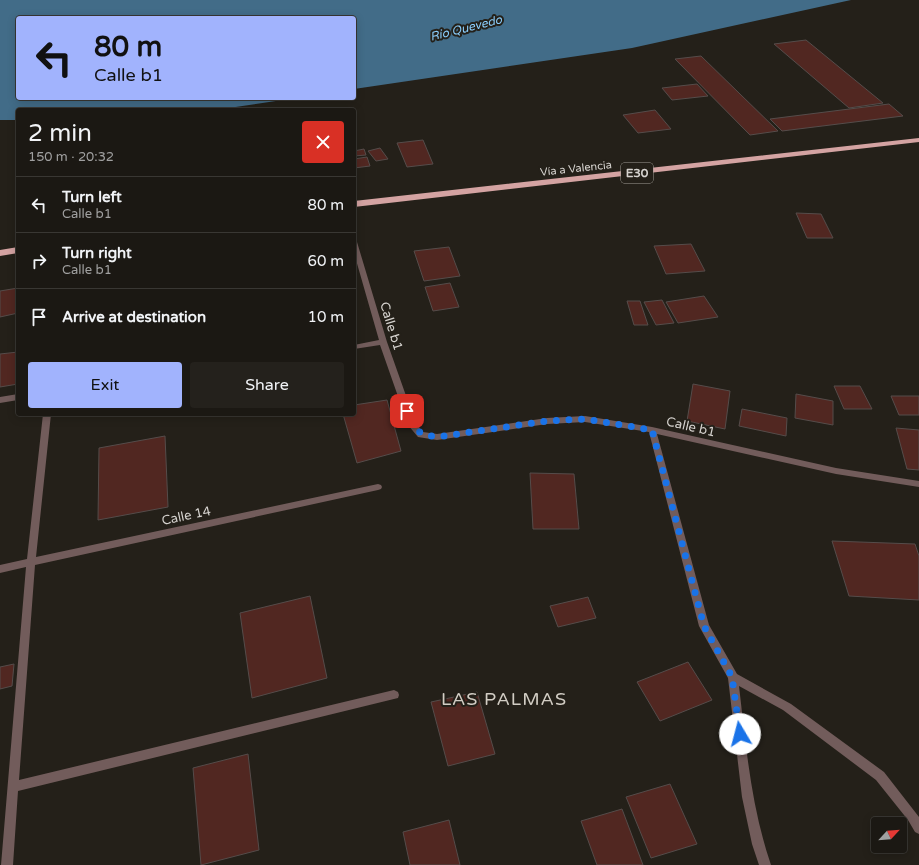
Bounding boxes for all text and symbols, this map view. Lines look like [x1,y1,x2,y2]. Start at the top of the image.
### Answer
water label: Río Quevedo [429,12,504,44]
text: 80 m [94,30,162,64]
icon: left [28,32,80,84]
text: Calle b1 [94,64,163,86]
text: 2 min [28,119,92,148]
button: close [302,121,344,163]
text: 150 m · 20:32 [28,149,114,165]
street label: Vía a Valencia [540,158,613,179]
road number: E30 [621,163,653,183]
text: Turn left [62,188,122,206]
icon: left [28,194,50,216]
text: 80 m [307,196,344,214]
text: Calle b1 [62,206,112,222]
text: Turn right [62,244,132,262]
icon: right [28,250,50,272]
text: 60 m [307,252,344,270]
text: Calle b1 [62,262,112,278]
street label: Calle b1 [376,300,406,353]
icon: arrive [28,306,50,328]
text: Arrive at destination [62,308,206,326]
text: 10 m [307,308,344,326]
button: Exit [28,362,182,408]
button: Share [190,362,344,408]
pin [390,394,424,428]
icon: arrive [396,400,418,422]
street label: Calle b1 [665,414,717,440]
street label: Calle 14 [160,503,212,529]
district label: LAS PALMAS [441,688,567,710]
position arrow [719,713,761,755]
north arrow [871,817,907,853]
map controls [871,817,907,853]

